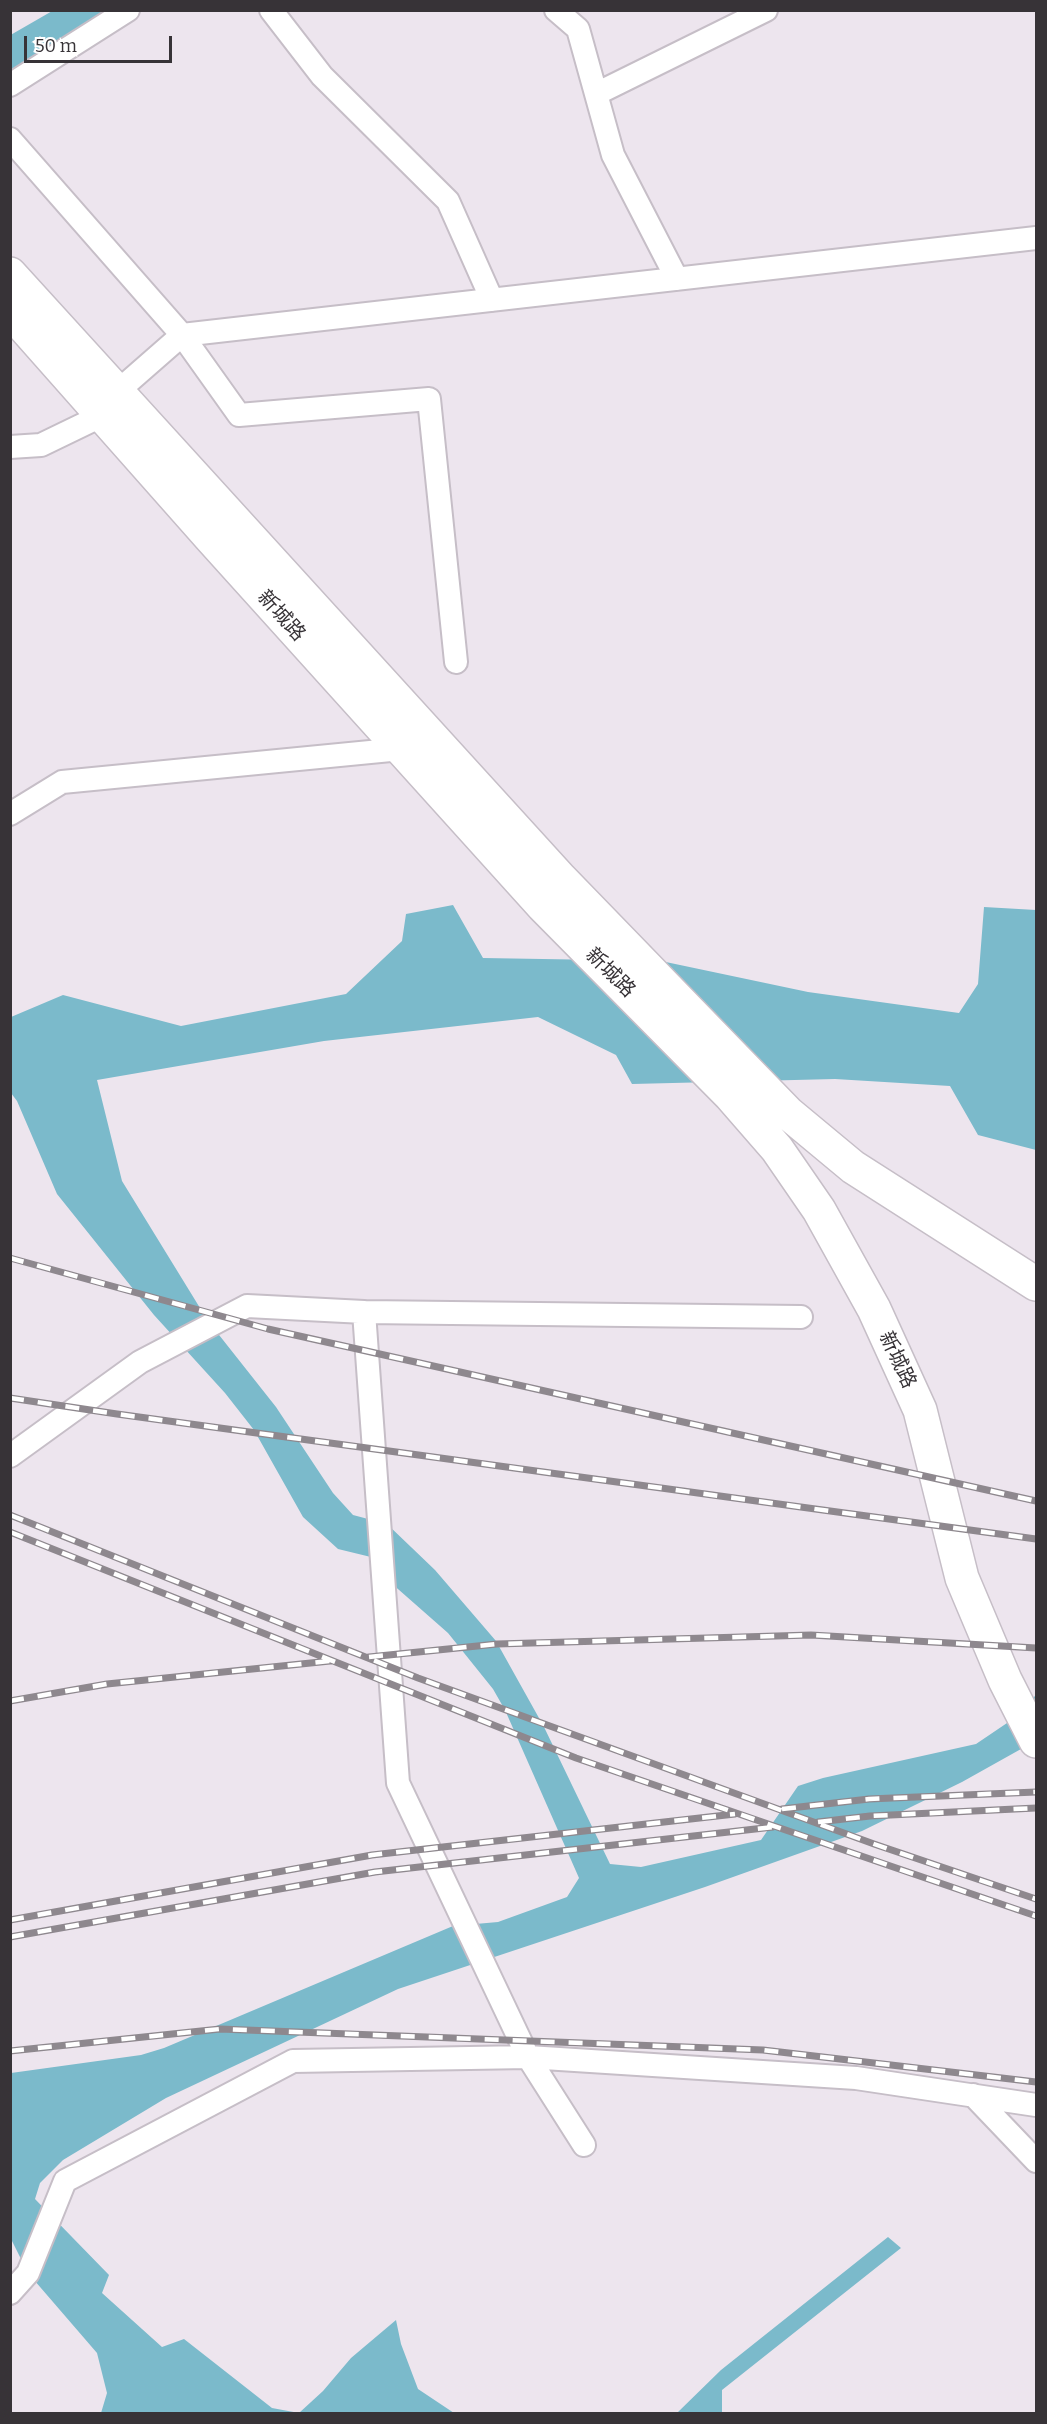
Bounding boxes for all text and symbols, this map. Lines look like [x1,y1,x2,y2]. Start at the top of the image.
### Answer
scale bar [27,24,176,62]
text: 50 m [35,35,77,57]
street label: 新城路 [252,586,310,646]
street label: 新城路 [580,943,640,1003]
street label: 新城路 [873,1328,921,1392]

